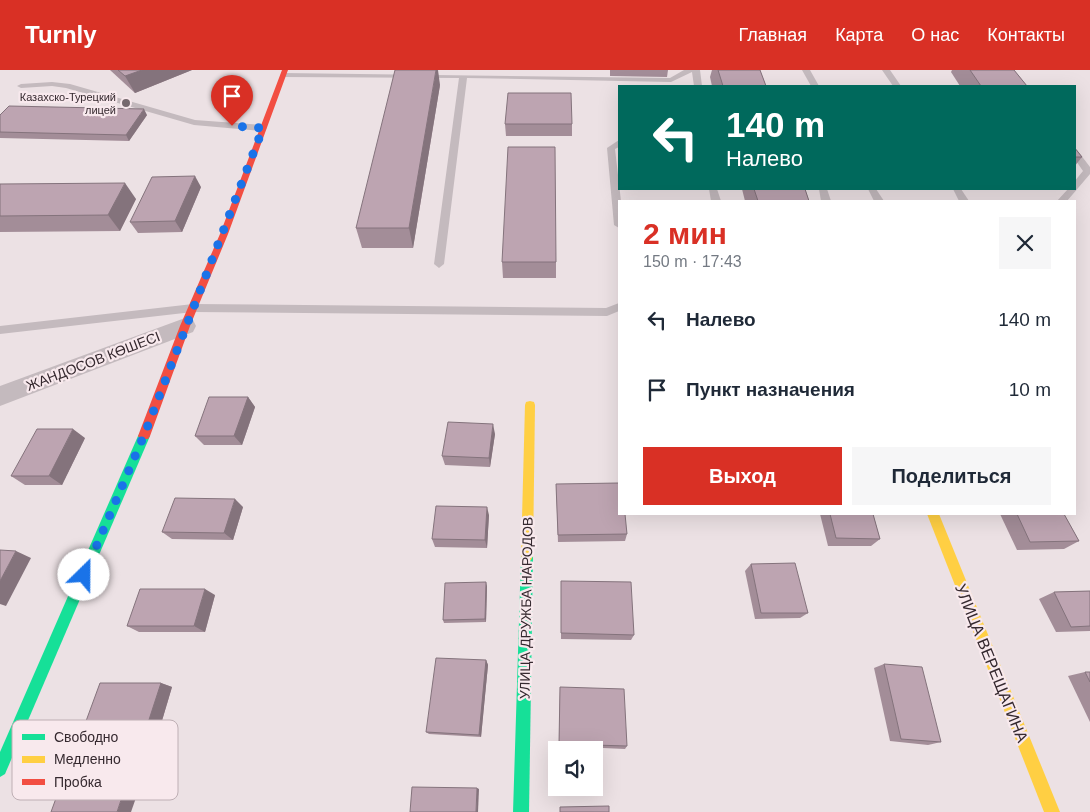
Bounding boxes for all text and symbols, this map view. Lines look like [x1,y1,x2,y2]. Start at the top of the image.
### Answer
text: Turnly [25,21,97,48]
text: Главная [739,25,807,45]
text: Карта [835,25,883,45]
text: О нас [911,25,959,45]
text: Контакты [987,25,1065,45]
pin [211,75,253,126]
icon: arrive [218,82,246,110]
place label: Казахско-Турецкий лицей [20,91,116,116]
marker: Казахско-Турецкий лицей [120,97,132,109]
icon: left [643,105,708,170]
text: 140 m [726,105,825,144]
text: Налево [726,146,803,171]
text: 2 мин [643,217,727,250]
button: close [999,217,1051,269]
text: 150 m · 17:43 [643,253,742,270]
icon: left [643,306,671,334]
text: Налево [686,309,756,330]
text: 140 m [998,309,1051,330]
street label: ЖАНДОСОВ КӨШЕСІ [24,328,162,394]
icon: arrive [643,376,671,404]
text: Пункт назначения [686,379,855,400]
text: 10 m [1009,379,1051,400]
button: Выход [643,447,842,505]
button: Поделиться [852,447,1051,505]
street label: УЛИЦА ДРУЖБА НАРОДОВ [516,517,536,699]
position arrow [57,548,109,600]
street label: УЛИЦА ВЕРЕЩАГИНА [952,581,1031,745]
legend [12,720,178,800]
text: Свободно [54,729,119,745]
map controls [548,741,603,796]
button: sound [548,741,603,796]
text: Медленно [54,751,121,767]
text: Пробка [54,774,102,790]

